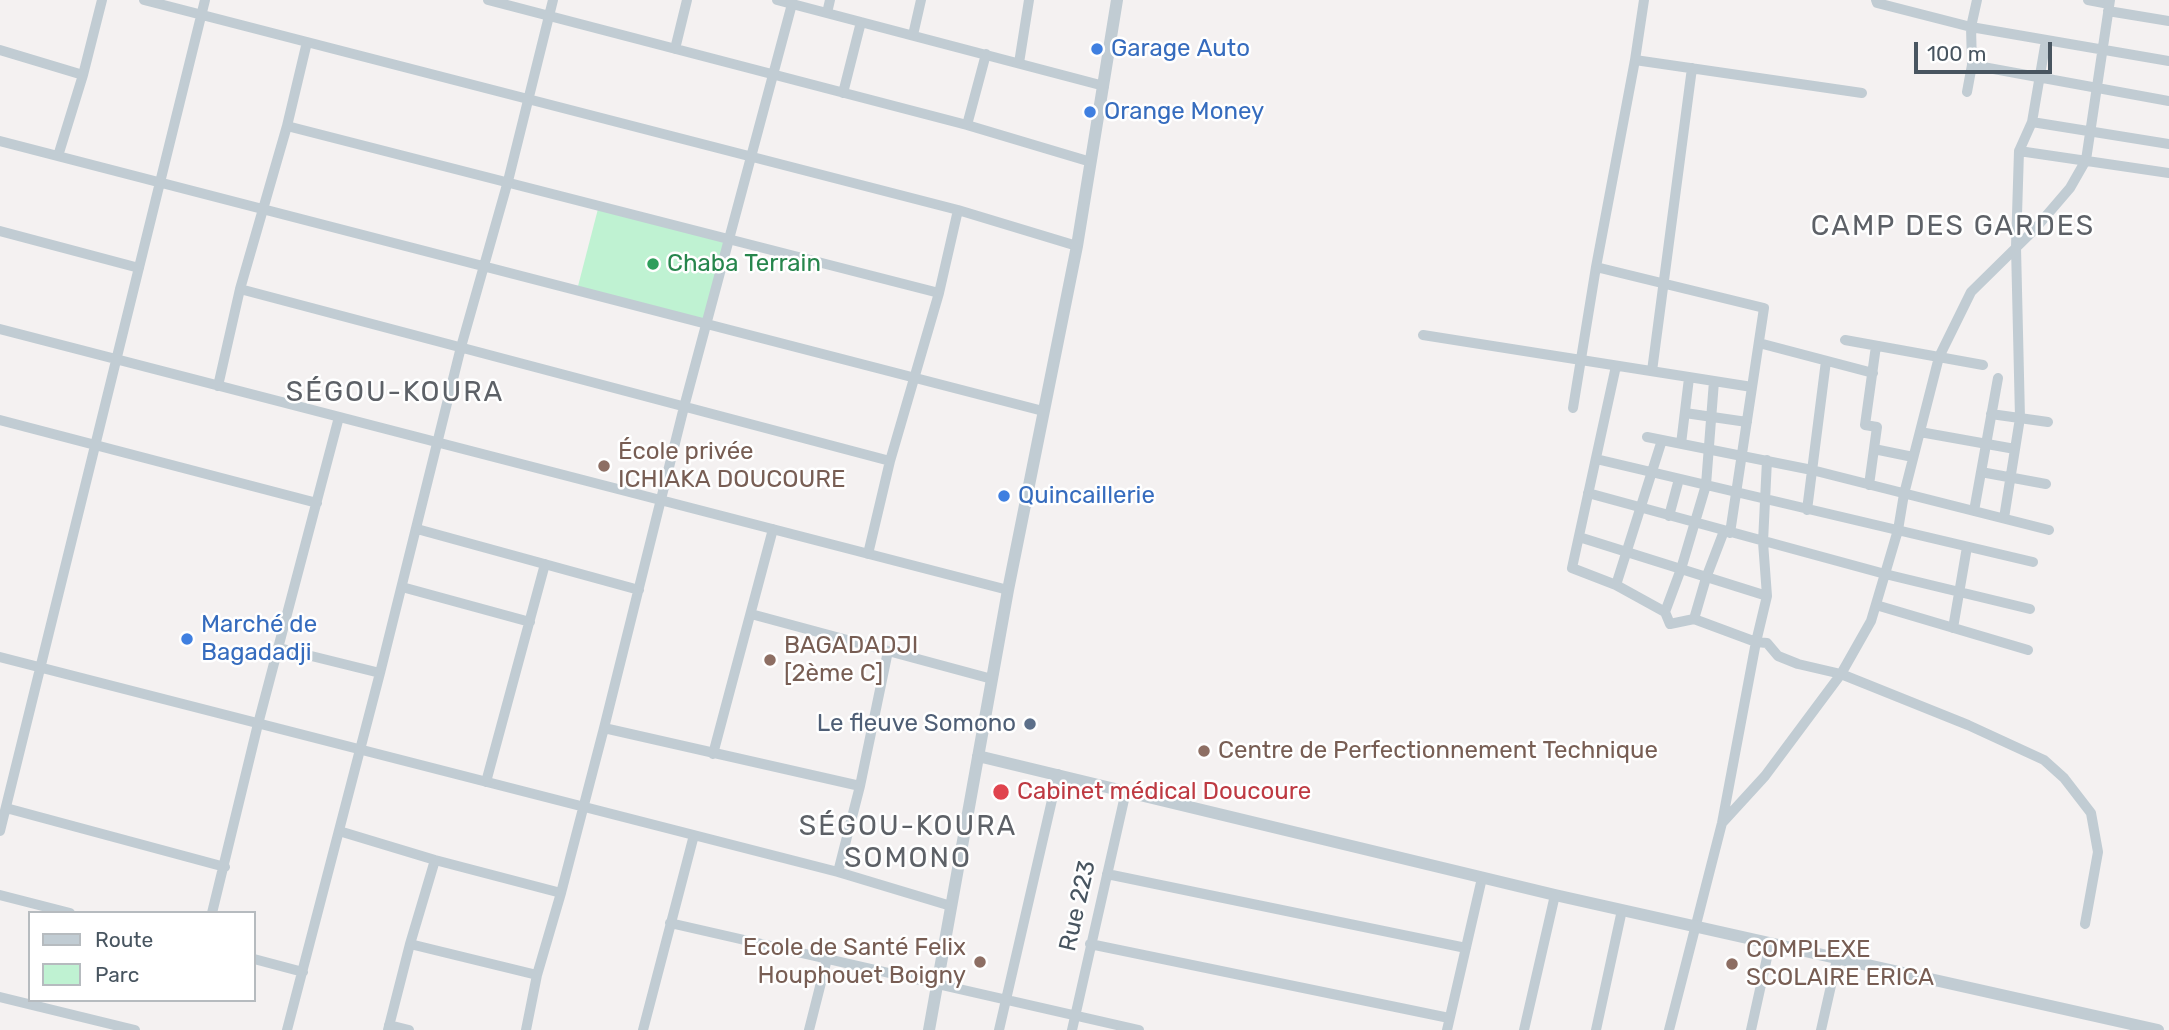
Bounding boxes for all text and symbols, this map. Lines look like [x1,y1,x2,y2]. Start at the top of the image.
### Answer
scale bar [1917,28,2055,72]
place label: Garage Auto [1111,35,1250,63]
marker: Garage Auto [1089,41,1105,57]
text: 100 m [1927,41,1986,66]
place label: Orange Money [1104,98,1264,126]
marker: Orange Money [1082,104,1098,120]
district label: CAMP DES GARDES [1813,210,2093,244]
place label: Chaba Terrain [667,250,821,278]
marker: Chaba Terrain [645,256,661,272]
district label: SÉGOU-KOURA [287,376,503,410]
place label: École privée ICHIAKA DOUCOURE [618,438,846,494]
marker: École privée ICHIAKA DOUCOURE [596,458,612,474]
place label: Quincaillerie [1018,482,1155,510]
marker: Quincaillerie [996,488,1012,504]
place label: Marché de Bagadadji [201,611,317,667]
marker: Marché de Bagadadji [179,631,195,647]
place label: BAGADADJI [2ème C] [784,632,918,688]
marker: BAGADADJI [2ème C] [762,652,778,668]
place label: Le fleuve Somono [817,710,1016,738]
marker: Le fleuve Somono [1022,716,1038,732]
place label: Centre de Perfectionnement Technique [1218,737,1658,765]
marker: Centre de Perfectionnement Technique [1196,743,1212,759]
place label: Cabinet médical Doucoure [1017,778,1311,806]
marker: Cabinet médical Doucoure [991,782,1011,802]
district label: SÉGOU-KOURA SOMONO [800,810,1016,876]
street label: Rue 223 [1054,858,1102,954]
legend [28,911,256,1002]
text: Route [95,927,153,952]
place label: Ecole de Santé Felix Houphouet Boigny [743,934,966,990]
place label: COMPLEXE SCOLAIRE ERICA [1746,936,1934,992]
marker: Ecole de Santé Felix Houphouet Boigny [972,954,988,970]
marker: COMPLEXE SCOLAIRE ERICA [1724,956,1740,972]
text: Parc [95,962,139,987]

